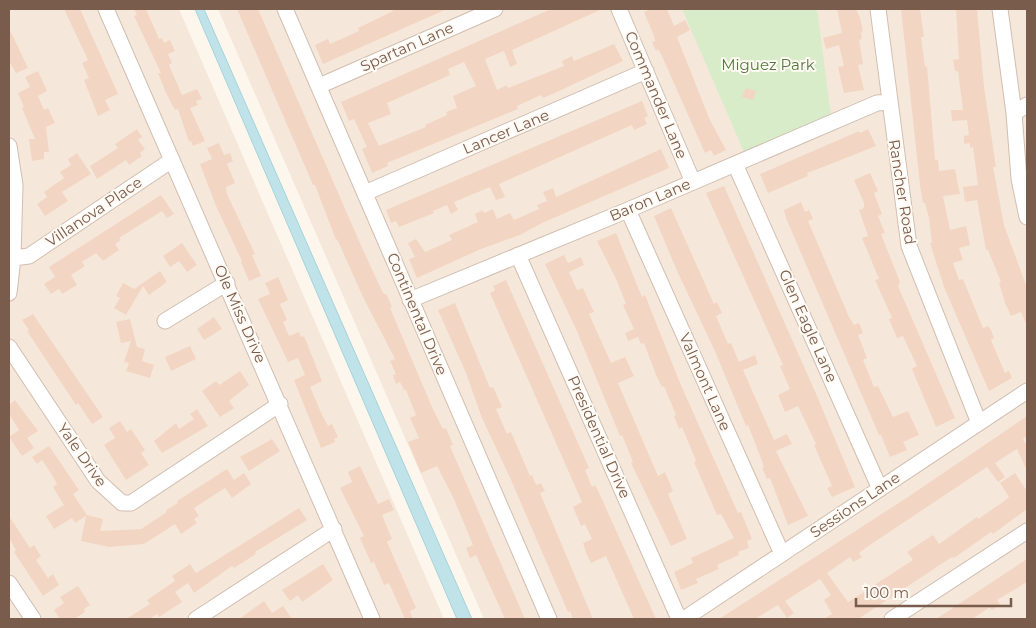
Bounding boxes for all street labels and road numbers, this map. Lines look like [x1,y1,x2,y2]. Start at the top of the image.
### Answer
street label: Spartan Lane [357,18,456,76]
street label: Commander Lane [621,28,692,161]
street label: Lancer Lane [460,105,552,158]
street label: Rancher Road [885,138,920,246]
street label: Villanova Place [42,172,146,251]
street label: Baron Lane [606,174,693,225]
street label: Continental Drive [383,250,452,378]
street label: Ole Miss Drive [210,262,271,366]
street label: Glen Eagle Lane [775,266,842,385]
street label: Valmont Lane [675,330,735,434]
street label: Presidential Drive [564,373,635,501]
street label: Yale Drive [53,419,111,490]
street label: Sessions Lane [806,467,903,542]

